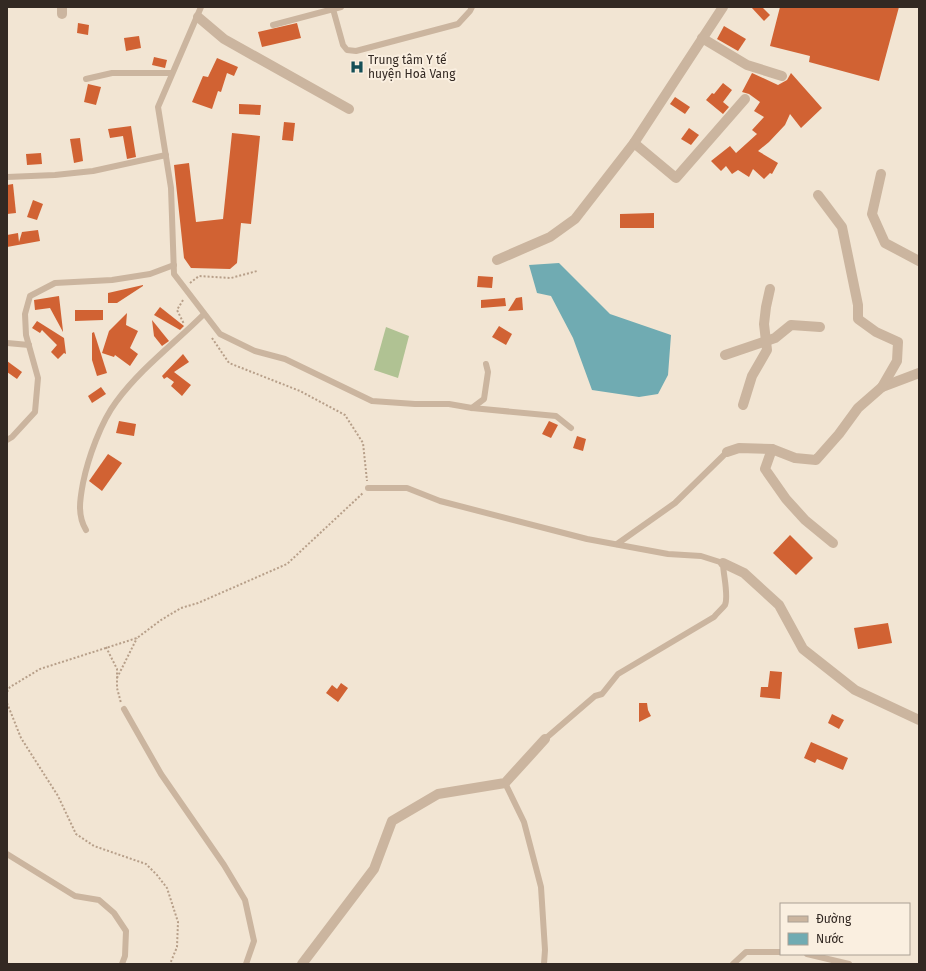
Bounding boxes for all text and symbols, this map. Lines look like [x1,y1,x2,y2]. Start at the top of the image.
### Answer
place label: Trung tâm Y tế huyện Hoà Vang [368,52,456,81]
hospital icon: Trung tâm Y tế huyện Hoà Vang [349,59,365,75]
legend [780,903,910,955]
text: Đường [816,912,852,926]
text: Nước [816,932,844,946]

